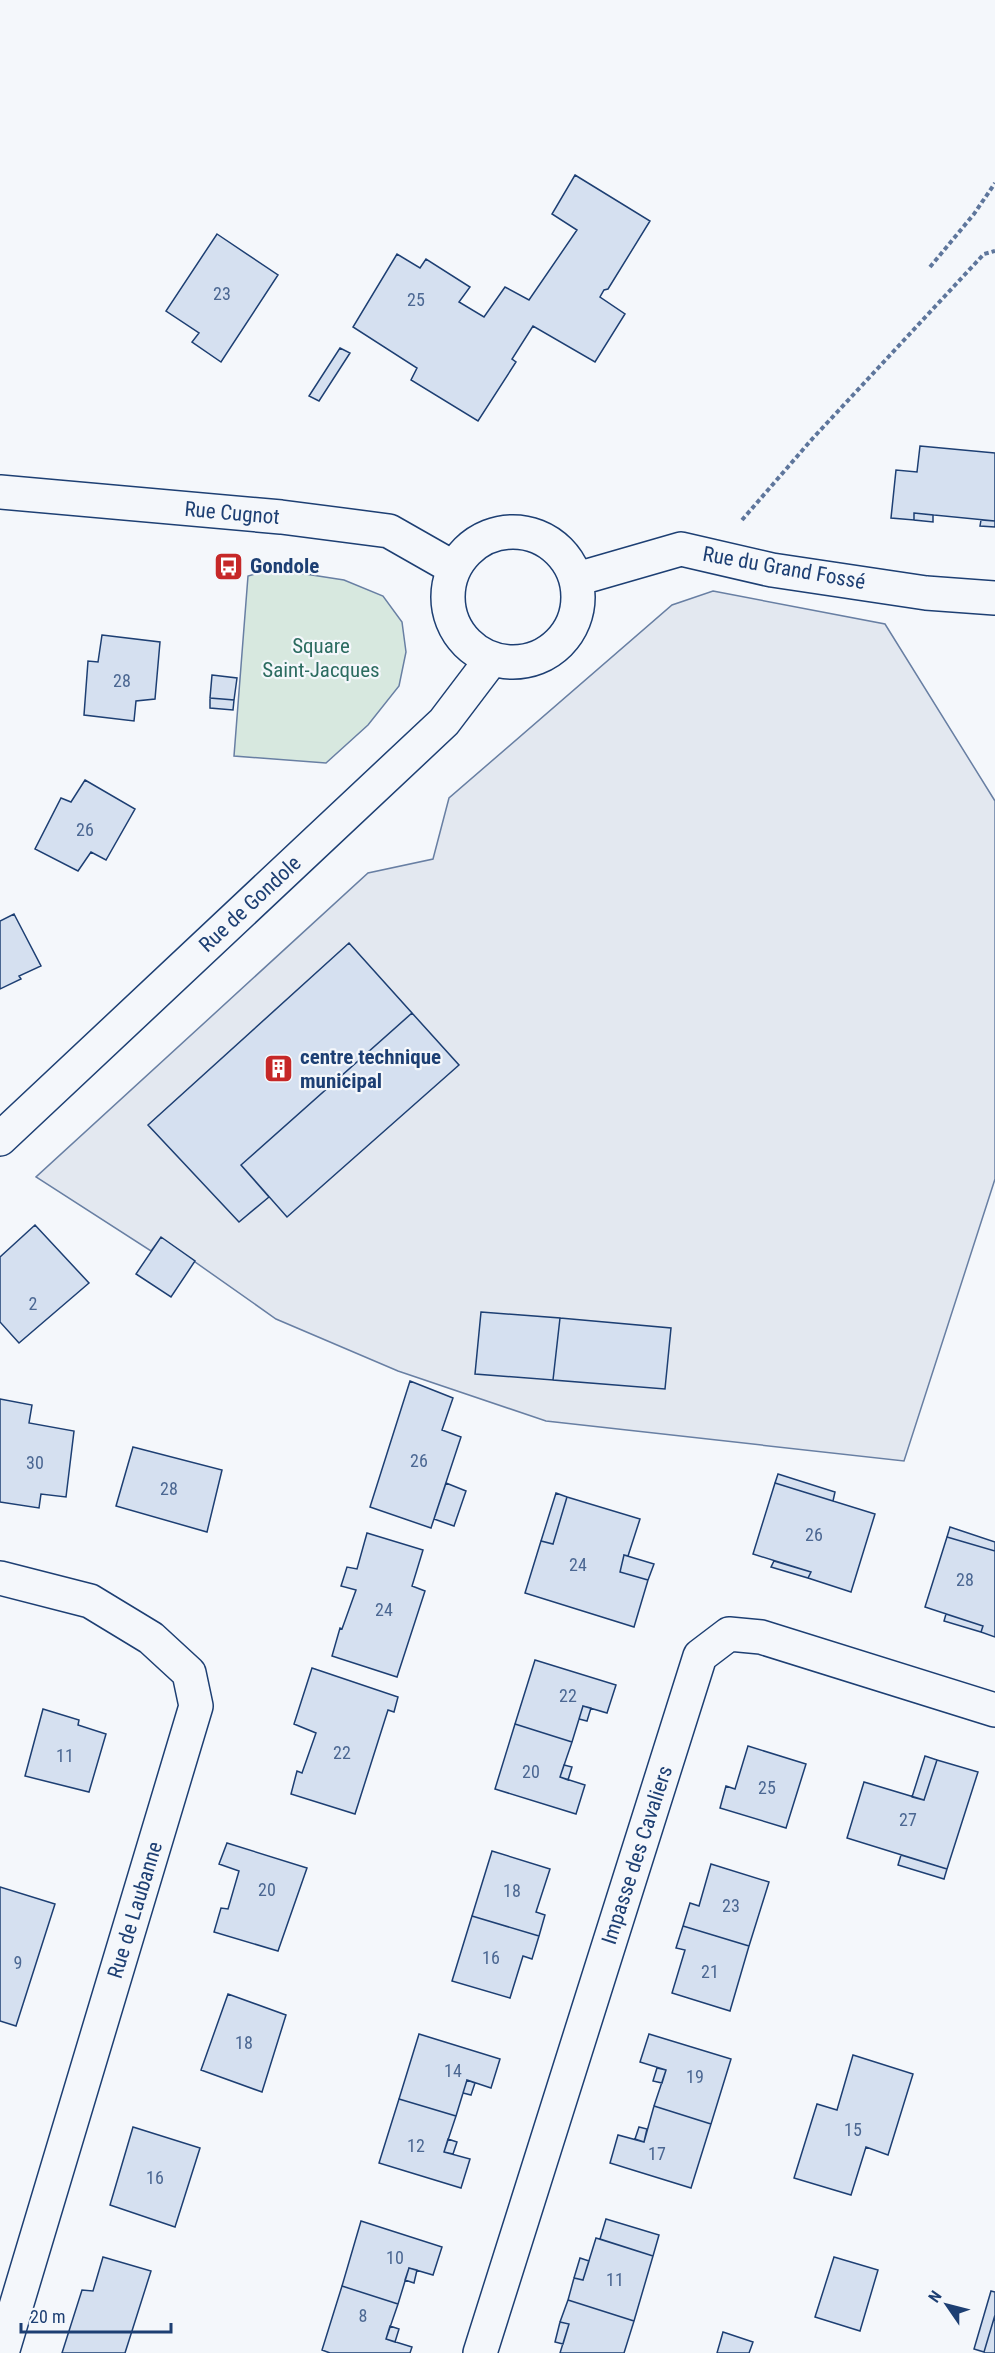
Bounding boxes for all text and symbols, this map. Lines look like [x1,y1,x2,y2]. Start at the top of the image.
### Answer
house number: 23 [213,283,231,304]
house number: 25 [407,289,425,310]
street label: Rue Cugnot [183,497,281,529]
street label: Rue du Grand Fossé [701,542,867,594]
bus stop icon: Gondole [213,550,245,582]
place label: Gondole [250,554,319,578]
park label: Square Saint-Jacques [262,634,380,682]
house number: 28 [113,670,131,691]
house number: 26 [76,819,94,840]
street label: Rue de Gondole [194,851,306,957]
place label: centre technique municipal [300,1045,441,1093]
building icon: centre technique municipal [263,1053,295,1085]
house number: 2 [29,1293,38,1314]
house number: 26 [410,1450,428,1471]
house number: 30 [26,1452,44,1473]
house number: 28 [160,1478,178,1499]
house number: 26 [805,1524,823,1545]
house number: 24 [569,1554,587,1575]
house number: 28 [956,1569,974,1590]
house number: 24 [375,1599,393,1620]
house number: 22 [559,1685,577,1706]
house number: 22 [333,1742,351,1763]
house number: 11 [56,1745,74,1766]
house number: 20 [522,1761,540,1782]
street label: Impasse des Cavaliers [597,1763,677,1947]
house number: 25 [758,1777,776,1798]
house number: 27 [899,1809,917,1830]
street label: Rue de Laubanne [103,1839,167,1981]
house number: 20 [258,1879,276,1900]
house number: 18 [503,1880,521,1901]
house number: 23 [722,1895,740,1916]
house number: 16 [482,1947,500,1968]
house number: 9 [14,1952,22,1973]
house number: 21 [701,1961,719,1982]
house number: 18 [235,2032,253,2053]
house number: 14 [444,2060,462,2081]
house number: 19 [686,2066,704,2087]
house number: 15 [844,2119,862,2140]
house number: 12 [407,2135,425,2156]
house number: 17 [648,2143,666,2164]
house number: 16 [146,2167,164,2188]
house number: 10 [386,2247,404,2268]
house number: 11 [606,2269,624,2290]
north arrow [917,2275,977,2335]
text: N [925,2287,946,2306]
scale bar [21,2296,171,2334]
house number: 8 [359,2305,367,2326]
text: 20 m [30,2306,65,2327]

